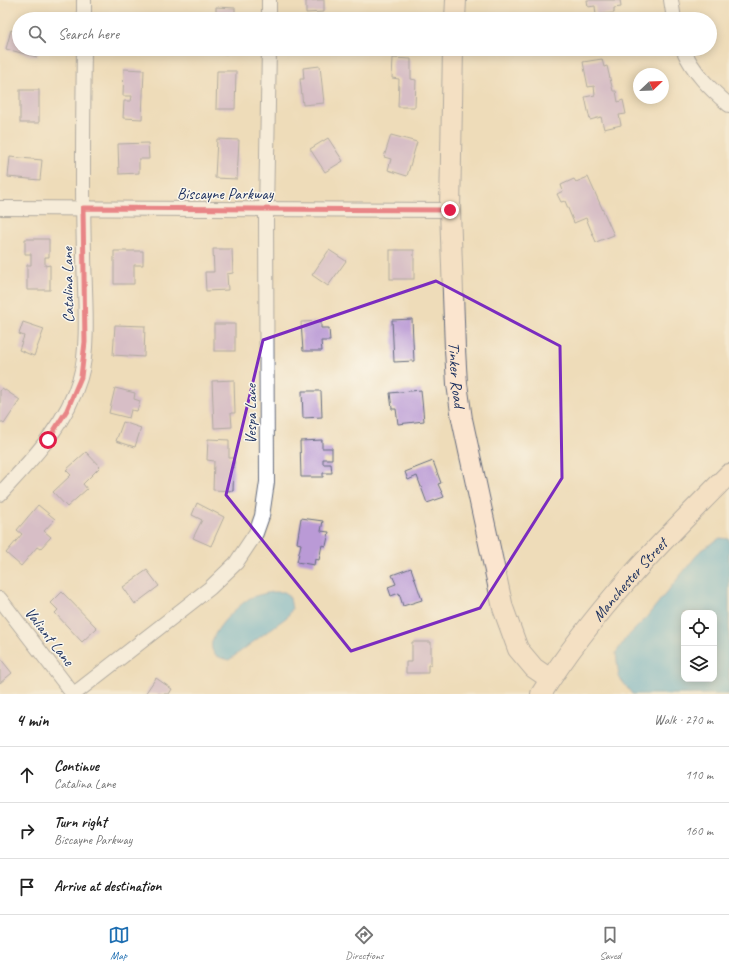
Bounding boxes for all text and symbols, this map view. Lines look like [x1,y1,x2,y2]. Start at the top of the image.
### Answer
search box [12,12,717,56]
icon: search [26,23,48,45]
text: Search here [58,25,119,44]
north arrow [633,68,669,104]
street label: Biscayne Parkway [177,184,275,204]
route end [441,201,459,219]
street label: Catalina Lane [57,245,79,323]
street label: Tinker Road [444,342,470,412]
street label: Vespa Lane [241,382,261,444]
route start [39,431,57,449]
street label: Manchester Street [588,532,674,625]
street label: Valiant Lane [20,603,79,671]
map controls [681,610,717,682]
button: locate [681,610,717,646]
button: layers [681,646,717,682]
text: 4 min [16,710,49,731]
text: Walk · 270 m [654,712,713,728]
text: Continue [54,757,99,776]
icon: ahead [16,764,38,786]
text: 110 m [685,767,713,783]
text: Catalina Lane [54,776,115,792]
text: Turn right [54,813,107,832]
icon: right [16,820,38,842]
text: 160 m [685,823,713,839]
text: Biscayne Parkway [54,832,132,848]
icon: arrive [16,876,38,898]
text: Arrive at destination [54,877,161,896]
tab: Map [108,924,130,962]
tab: Directions [345,924,384,962]
tab: Saved [599,924,621,962]

